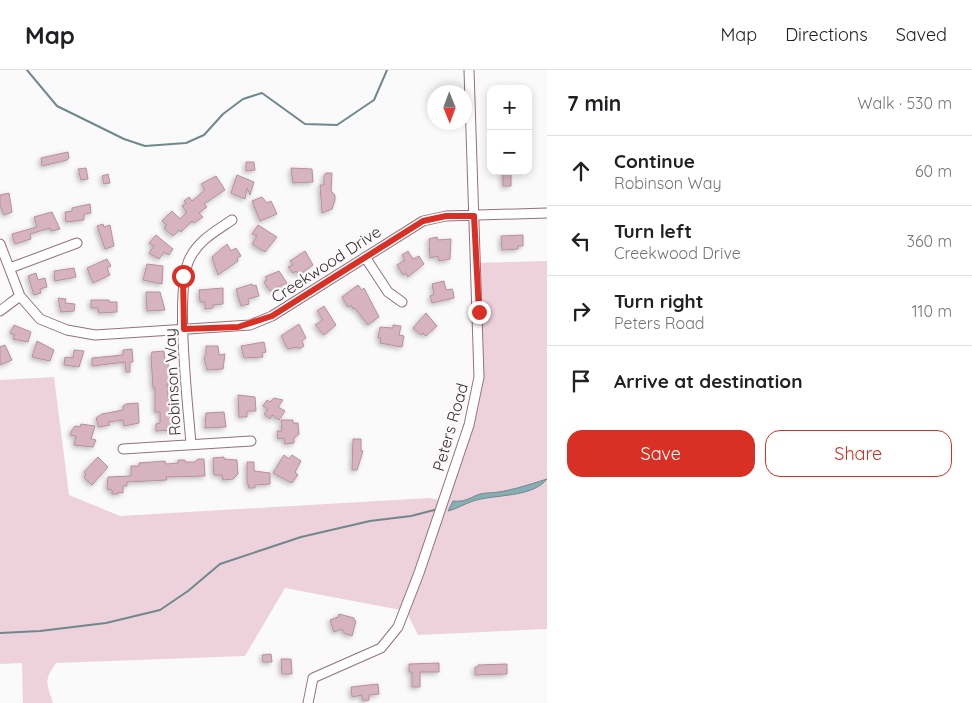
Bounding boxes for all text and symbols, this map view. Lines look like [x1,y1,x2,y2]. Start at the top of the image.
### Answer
text: Map [25,20,75,50]
text: Map [720,23,757,46]
text: Directions [785,23,868,46]
text: Saved [896,23,947,46]
north arrow [427,85,472,130]
map controls [487,85,532,175]
button: + [487,85,532,130]
text: 7 min [567,90,621,116]
text: Walk · 530 m [857,93,952,113]
button: − [487,130,532,175]
text: Continue [614,149,695,173]
icon: ahead [567,157,595,185]
text: 60 m [915,161,952,181]
text: Robinson Way [614,173,722,193]
text: Turn left [614,219,692,243]
street label: Creekwood Drive [267,221,385,307]
icon: left [567,227,595,255]
text: 360 m [907,231,952,251]
text: Creekwood Drive [614,243,741,263]
route start [172,265,195,288]
text: Turn right [614,289,703,313]
icon: right [567,297,595,325]
route end [468,301,491,324]
text: 110 m [912,301,952,321]
text: Peters Road [614,313,705,333]
street label: Robinson Way [159,328,185,436]
icon: arrive [567,367,595,395]
text: Arrive at destination [614,369,803,393]
street label: Peters Road [428,381,472,473]
button: Save [567,430,755,477]
button: Share [765,430,952,477]

